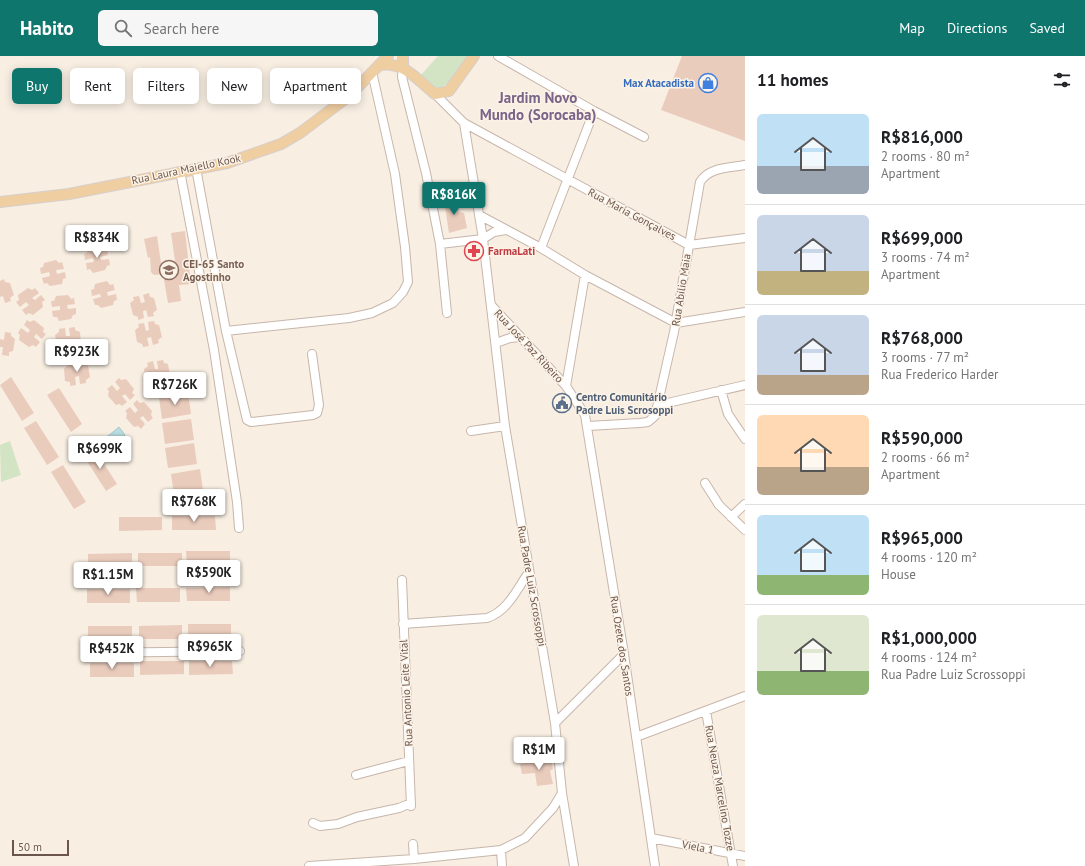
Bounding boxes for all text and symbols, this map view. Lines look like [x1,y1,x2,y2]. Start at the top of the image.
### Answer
search box [98,10,378,46]
text: Habito [20,16,74,40]
icon: search [112,17,134,39]
text: Search here [144,19,219,38]
text: Map [899,19,925,37]
text: Directions [947,19,1007,37]
text: Saved [1029,19,1065,37]
chip: Buy [12,68,62,104]
chip: Rent [70,68,125,104]
chip: Filters [133,68,199,104]
chip: New [207,68,262,104]
chip: Apartment [270,68,361,104]
text: 11 homes [757,69,828,91]
icon: filters [1051,69,1073,91]
shop icon: Max Atacadista [697,72,719,94]
place label: Max Atacadista [623,76,694,90]
district label: Jardim Novo Mundo (Sorocaba) [480,88,596,124]
text: R$816,000 [881,126,963,148]
icon: home [789,130,837,178]
text: 2 rooms · 80 m² [881,148,970,165]
street label: Rua Laura Maiello Kook [130,150,242,187]
text: Apartment [881,165,940,182]
pin: R$816K [421,182,487,216]
street label: Rua Maria Gonçalves [586,185,679,243]
text: R$816K [431,186,477,203]
pin: R$834K [64,225,130,259]
text: R$699,000 [881,227,963,249]
text: R$834K [74,229,120,246]
icon: home [789,231,837,279]
pharmacy icon: FarmaLati [463,240,485,262]
place label: FarmaLati [488,244,535,258]
text: 3 rooms · 74 m² [881,249,970,266]
street label: Rua Abílio Maia [668,253,694,327]
place label: CEI-65 Santo Agostinho [183,257,244,284]
school or university icon: CEI-65 Santo Agostinho [158,259,180,281]
text: Apartment [881,266,940,283]
street label: Rua José Paz Ribeiro [491,306,567,386]
text: R$768,000 [881,327,963,349]
icon: home [789,331,837,379]
pin: R$923K [44,339,110,373]
text: R$923K [54,343,100,360]
text: 3 rooms · 77 m² [881,349,969,366]
text: Rua Frederico Harder [881,366,998,383]
pin: R$726K [142,372,208,406]
text: R$726K [152,376,198,393]
place label: Centro Comunitário Padre Luis Scrosoppi [576,390,673,417]
public building icon: Centro Comunitário Padre Luis Scrosoppi [551,392,573,414]
text: R$590,000 [881,427,963,449]
icon: home [789,431,837,479]
pin: R$699K [67,436,133,470]
text: R$699K [77,440,123,457]
text: 2 rooms · 66 m² [881,449,970,466]
text: Apartment [881,466,940,483]
pin: R$768K [161,489,227,523]
text: R$768K [171,493,217,510]
street label: Rua Padre Luiz Scrossoppi [514,524,550,648]
text: R$965,000 [881,527,963,549]
icon: home [789,531,837,579]
text: 4 rooms · 120 m² [881,549,977,566]
pin: R$590K [176,560,242,594]
pin: R$1.15M [71,562,145,596]
text: R$590K [186,564,232,581]
text: R$1.15M [83,566,133,583]
text: House [881,566,916,583]
street label: Rua Ozete dos Santos [607,595,637,697]
text: R$1,000,000 [881,627,977,649]
icon: home [789,631,837,679]
pin: R$965K [177,634,243,668]
pin: R$452K [79,636,145,670]
text: R$965K [187,638,233,655]
street label: Rua Antonio Leite Vital [396,638,416,747]
text: R$452K [89,640,135,657]
text: 4 rooms · 124 m² [881,649,977,666]
text: Rua Padre Luiz Scrossoppi [881,666,1026,683]
street label: Rua Neuza Marcelino Tozze [702,724,738,852]
pin: R$1M [515,737,563,771]
text: R$1M [523,741,555,758]
street label: Viela 1 [680,837,715,857]
scale bar [12,838,69,857]
text: 50 m [18,840,42,854]

